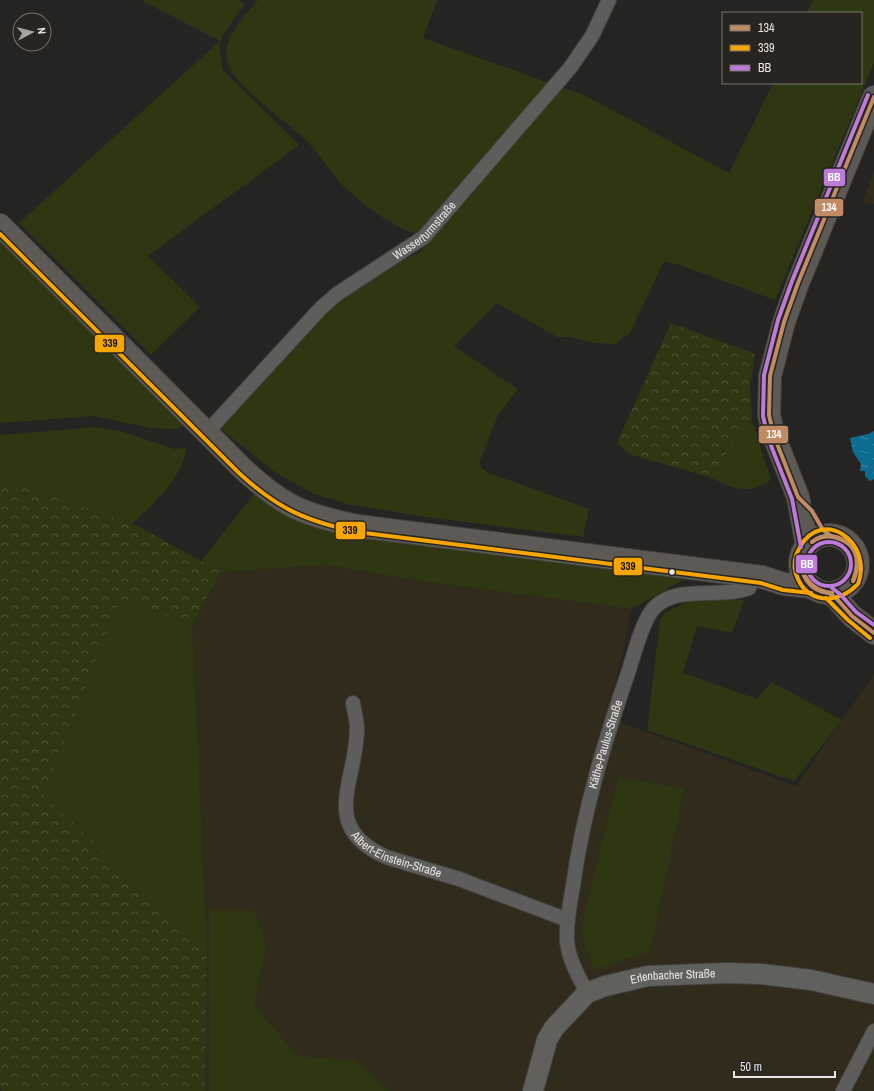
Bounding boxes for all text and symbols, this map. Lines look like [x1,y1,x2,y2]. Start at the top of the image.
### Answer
north arrow [12,12,52,52]
legend [722,12,862,84]
text: 134 [758,20,775,36]
text: N [35,27,49,35]
text: 339 [758,40,774,56]
text: BB [758,60,772,76]
line badge: BB [823,168,846,187]
text: BB [827,170,841,184]
street label: Wasserturmstraße [390,198,460,263]
line badge: 134 [814,198,844,217]
text: 134 [821,200,837,214]
line badge: 339 [94,334,125,353]
text: 339 [102,336,118,350]
line badge: 134 [758,425,789,444]
text: 134 [766,427,782,441]
line badge: 339 [335,521,366,540]
text: 339 [342,523,358,537]
line badge: BB [795,554,818,574]
line badge: 339 [613,557,643,576]
text: BB [800,557,814,571]
text: 339 [620,559,636,573]
unlabelled marker [667,567,677,577]
street label: Käthe-Paulus-Straße [585,698,626,791]
street label: Albert-Einstein-Straße [347,827,444,881]
street label: Erlenbacher Straße [629,965,716,988]
scale bar [734,1053,835,1079]
text: 50 m [740,1059,762,1075]

